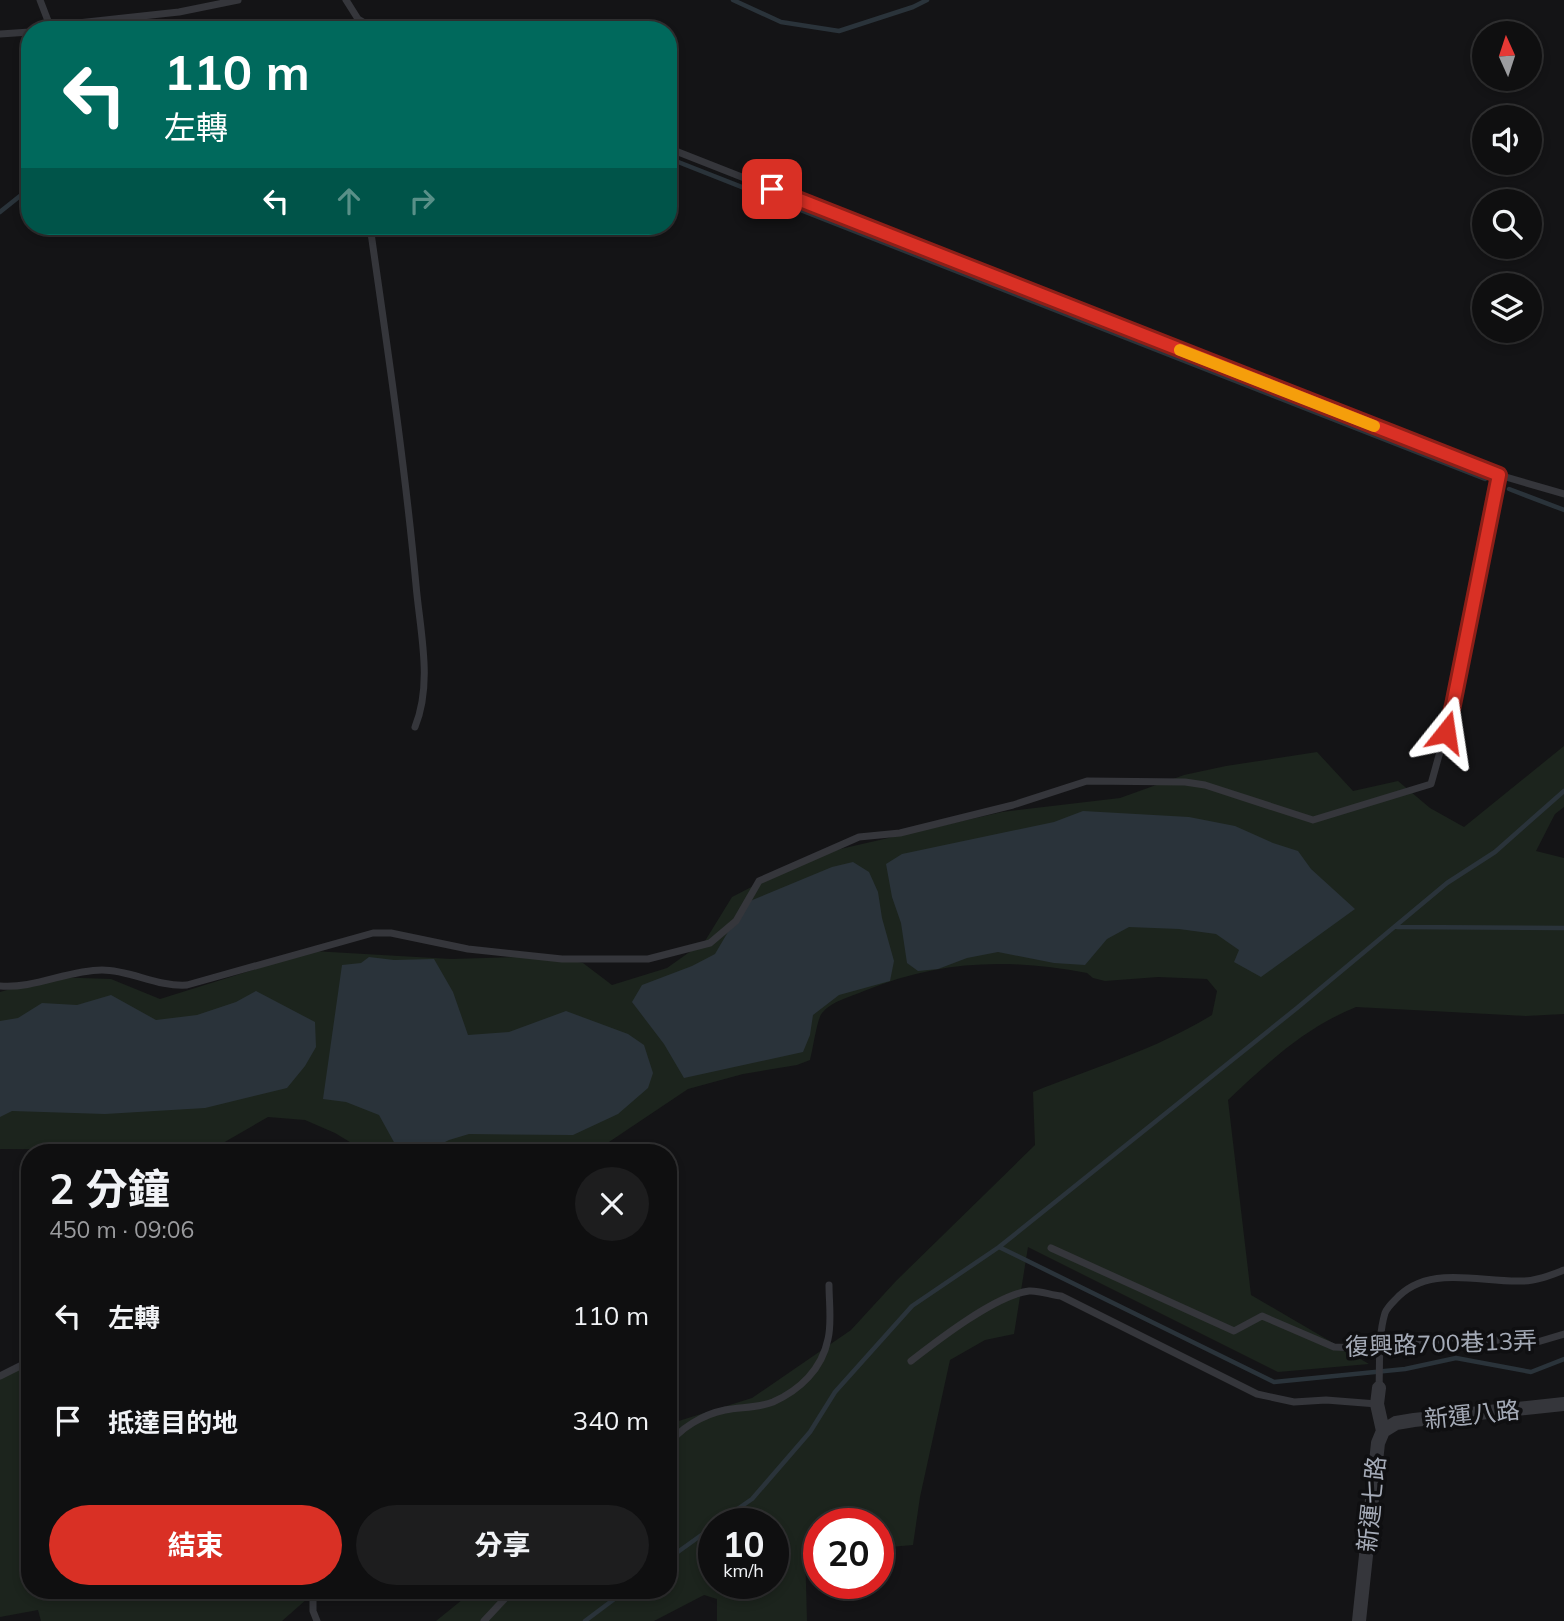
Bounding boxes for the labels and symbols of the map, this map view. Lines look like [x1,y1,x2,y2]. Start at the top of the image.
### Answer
north arrow [1472,21,1542,91]
pin [742,159,802,219]
position arrow [1409,695,1483,769]
street label: 復興路700巷13弄 [1345,1325,1537,1361]
street label: 新運八路 [1423,1394,1521,1434]
street label: 新運七路 [1351,1455,1391,1553]
speed limit sign: 20 [803,1508,894,1599]

